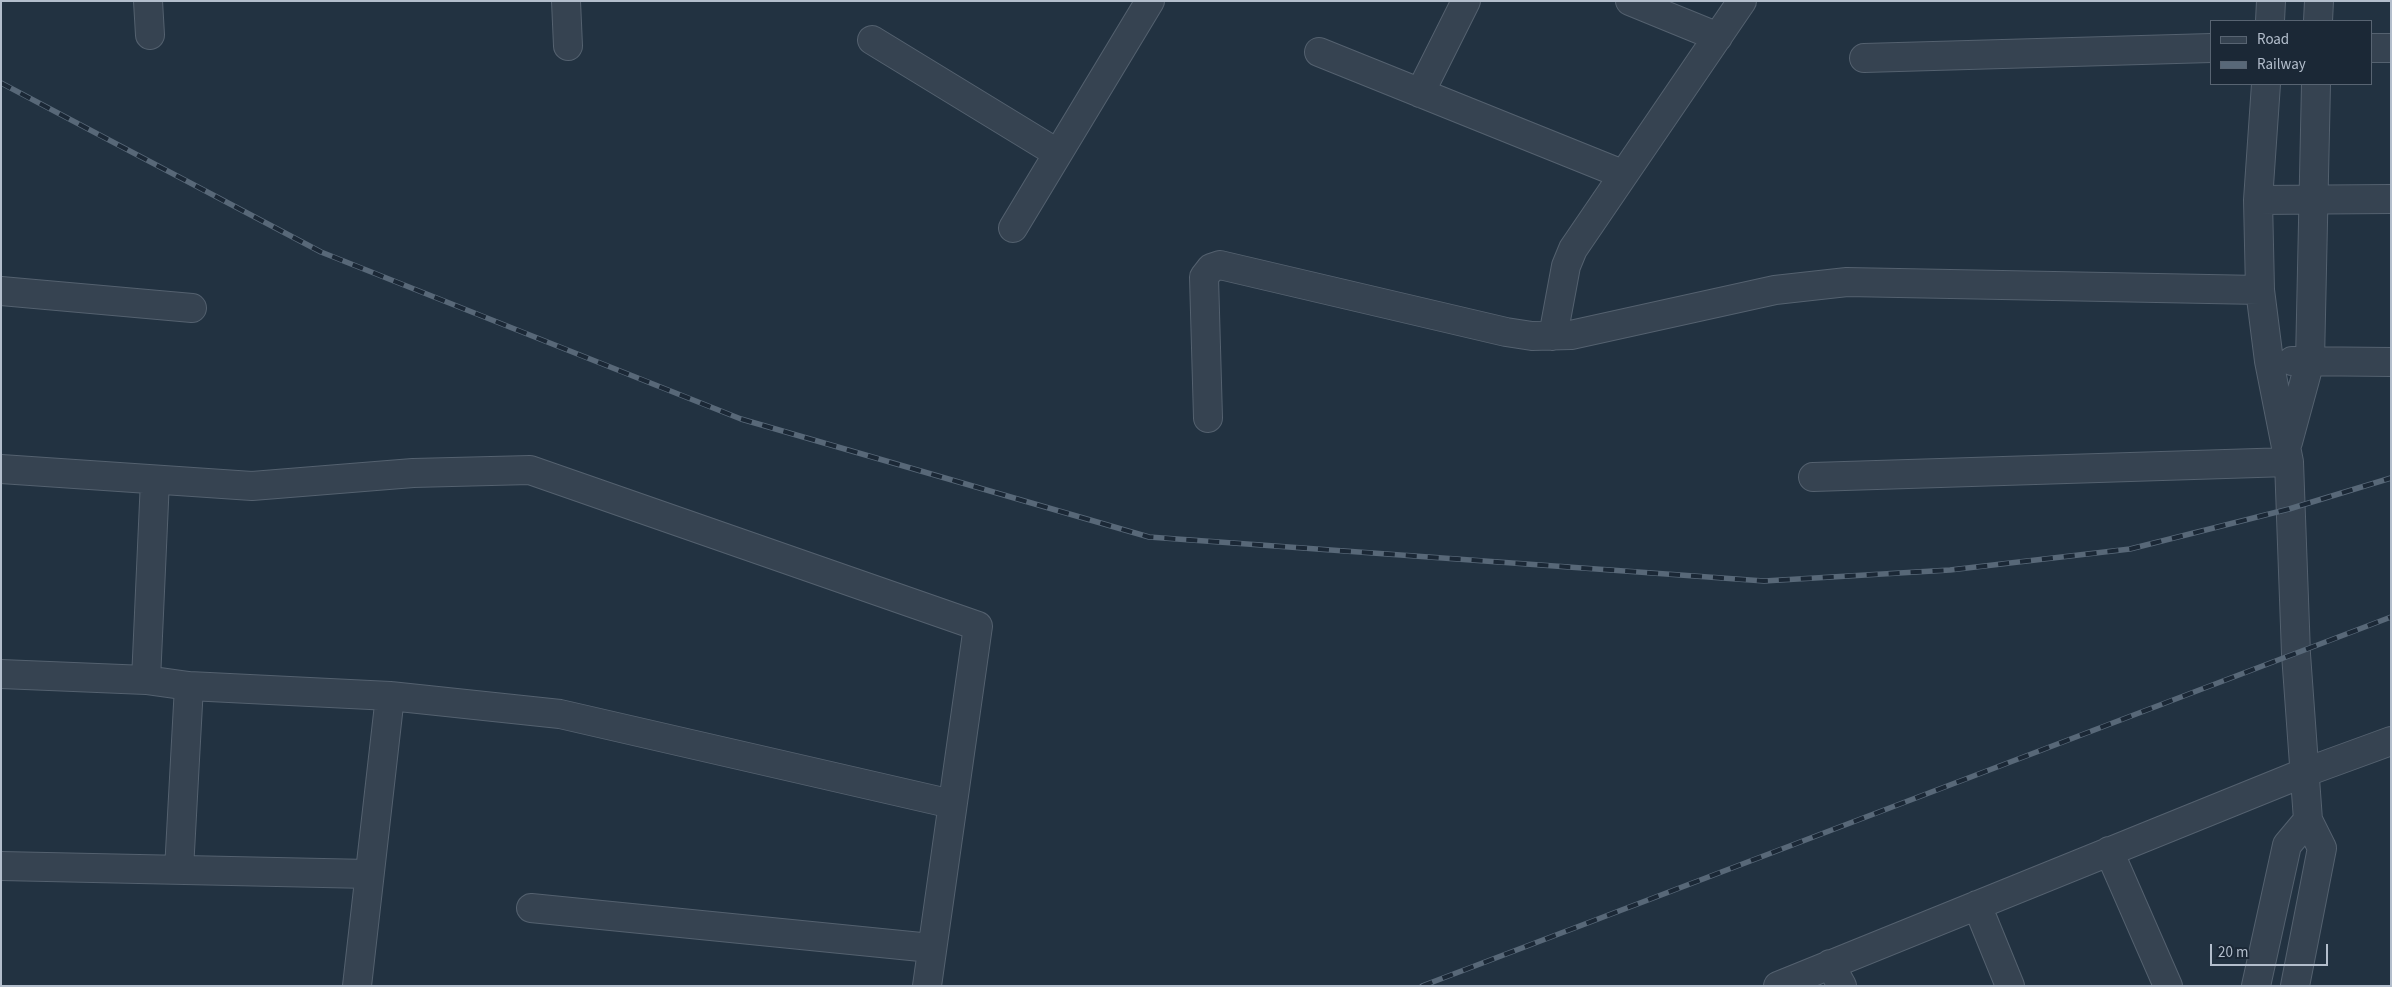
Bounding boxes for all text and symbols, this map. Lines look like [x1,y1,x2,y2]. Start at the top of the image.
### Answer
legend [2210,20,2372,85]
text: Road [2257,29,2289,50]
text: Railway [2257,54,2306,75]
scale bar [2212,934,2330,966]
text: 20 m [2218,942,2248,963]

